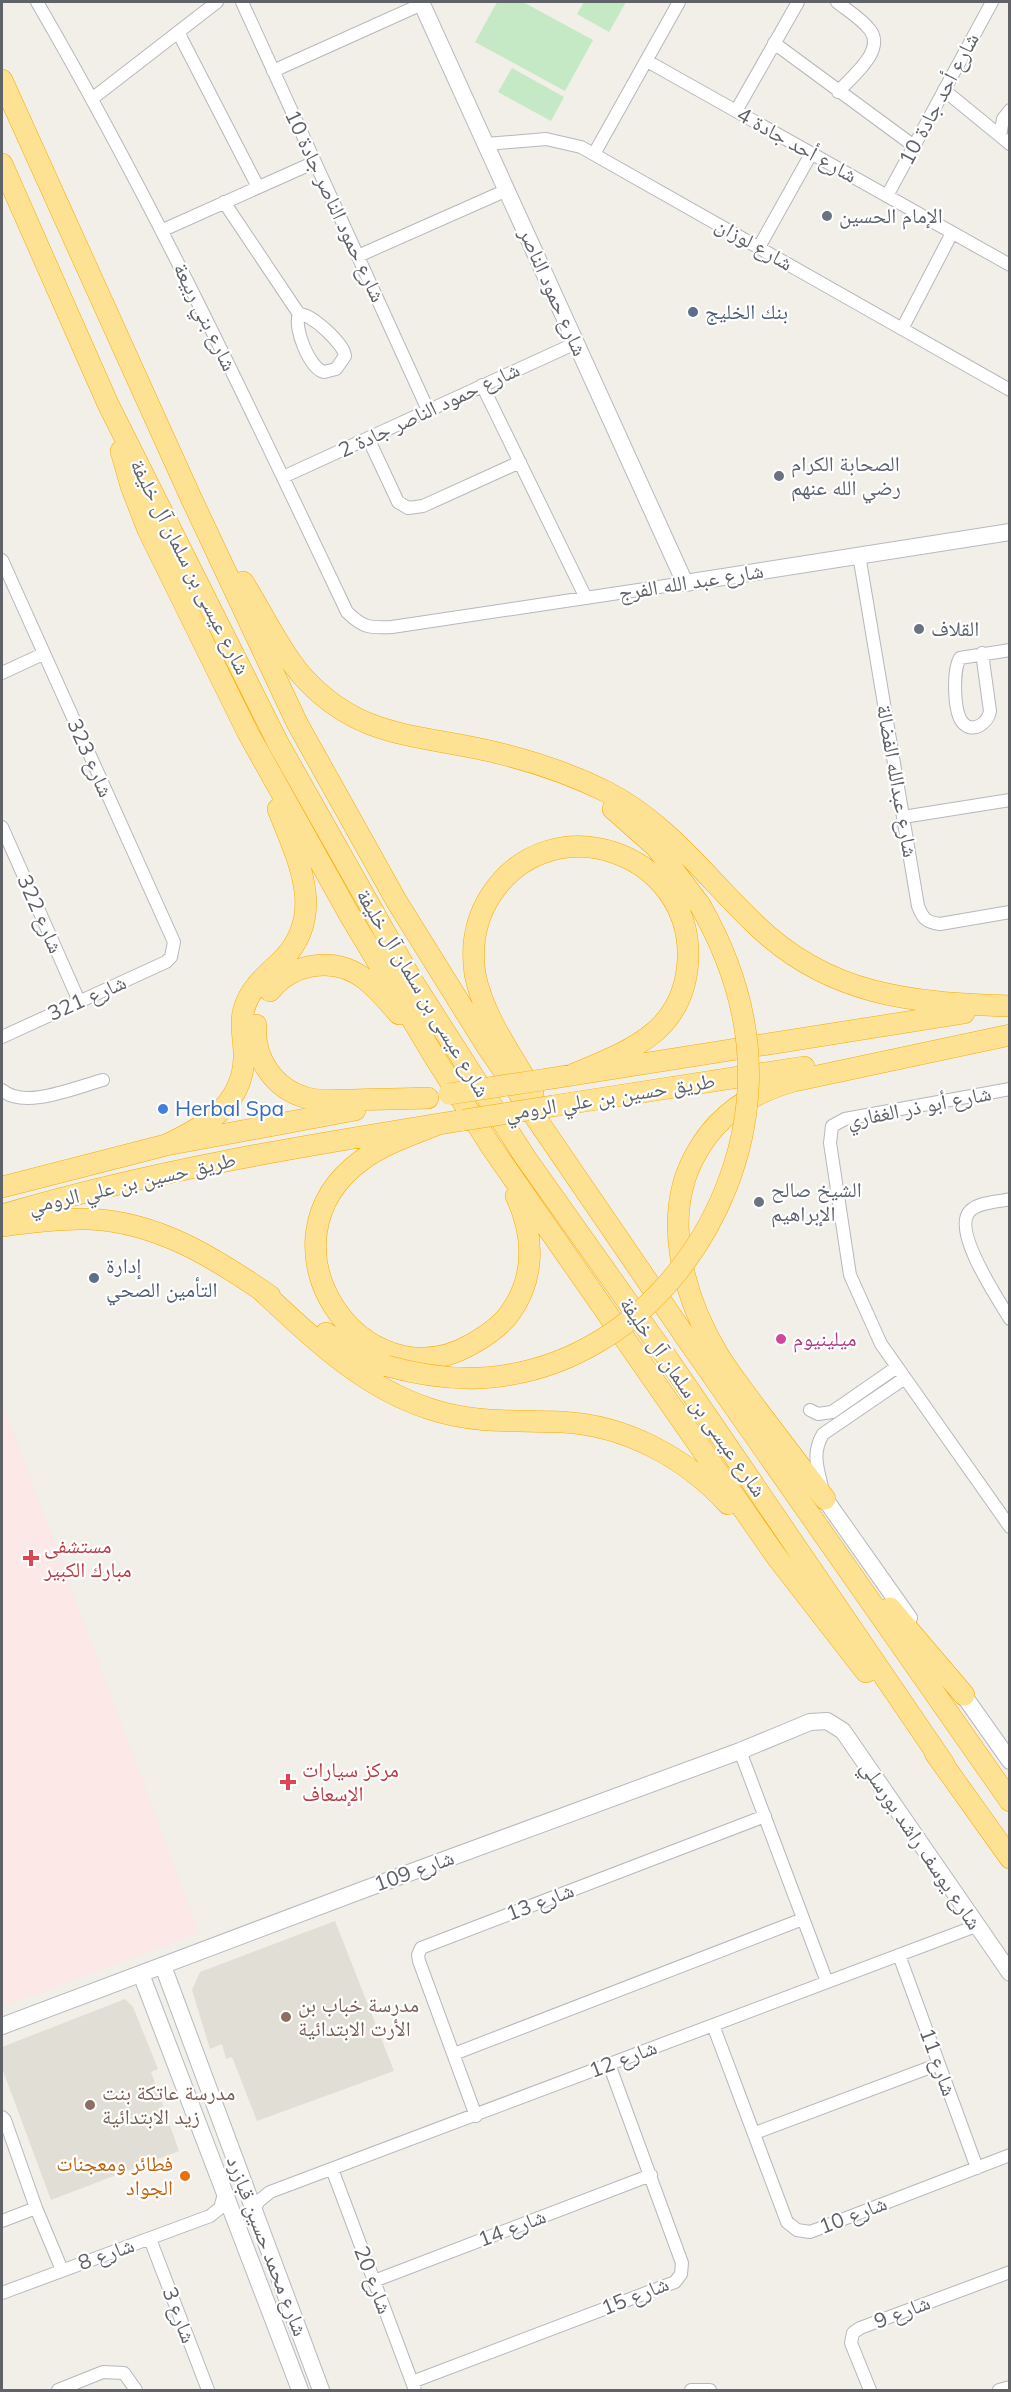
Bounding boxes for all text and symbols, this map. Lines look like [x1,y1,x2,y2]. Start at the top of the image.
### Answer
street label: شارع أحد جادة 10 [892,28,985,169]
street label: شارع أحد جادة 4 [732,100,862,189]
street label: شارع حمود الناصر جادة 10 [279,105,392,306]
place label: الإمام الحسين [839,202,943,230]
marker: الإمام الحسين [820,209,834,223]
street label: شارع لوزان [711,211,798,277]
street label: شارع حمود الناصر [513,223,594,360]
street label: شارع بني ربيعة [165,258,243,377]
place label: بنك الخليج [705,298,788,325]
marker: بنك الخليج [686,305,700,319]
street label: شارع حمود الناصر جادة 2 [334,356,524,463]
place label: الصحابة الكرام رضي الله عنهم [791,450,901,504]
street label: شارع عيسى بن سلمان آل خليفة [124,454,257,679]
marker: الصحابة الكرام رضي الله عنهم [772,469,786,483]
street label: شارع عبد الله الفرج [616,557,765,606]
place label: القلاف [931,615,979,641]
marker: القلاف [912,622,926,636]
street label: شارع عبدالله الفضالة [871,702,924,860]
street label: شارع 323 [61,714,120,801]
street label: شارع 322 [11,870,70,957]
street label: شارع عيسى بن سلمان آل خليفة [350,884,496,1102]
street label: شارع 321 [43,968,130,1027]
street label: طريق حسين بن علي الرومي [503,1067,717,1130]
street label: شارع أبو ذر الغفاري [844,1079,994,1137]
place label: Herbal Spa [175,1095,284,1121]
marker: Herbal Spa [156,1102,170,1116]
street label: طريق حسين بن علي الرومي [26,1146,239,1223]
place label: الشيخ صالح الإبراهيم [771,1176,862,1228]
marker: الشيخ صالح الإبراهيم [752,1195,766,1209]
place label: إدارة التأمين الصحي [106,1252,217,1306]
marker: إدارة التأمين الصحي [87,1271,101,1285]
street label: شارع عيسى بن سلمان آل خليفة [614,1291,773,1502]
place label: ميلينيوم [793,1325,857,1353]
marker: ميلينيوم [774,1332,788,1346]
place label: مستشفى مبارك الكبير [43,1532,132,1582]
marker: مستشفى مبارك الكبير [22,1549,40,1567]
street label: شارع يوسف راشد بورسلي [852,1755,988,1936]
place label: مركز سيارات الإسعاف [302,1756,399,1807]
marker: مركز سيارات الإسعاف [279,1773,297,1791]
street label: شارع 109 [370,1844,458,1897]
street label: شارع 13 [502,1876,578,1927]
place label: مدرسة خباب بن الأرت الابتدائية [298,1991,419,2041]
marker: مدرسة خباب بن الأرت الابتدائية [279,2010,293,2024]
street label: شارع 11 [914,2024,963,2100]
street label: شارع 12 [585,2033,661,2084]
place label: مدرسة عاتكة بنت زيد الابتدائية [102,2079,235,2129]
marker: مدرسة عاتكة بنت زيد الابتدائية [83,2098,97,2112]
place label: فطائر ومعجنات الجواد [56,2150,173,2200]
street label: شارع محمد حسين قبازرد [221,2152,314,2340]
marker: فطائر ومعجنات الجواد [178,2169,192,2183]
street label: شارع 10 [815,2189,891,2240]
street label: شارع 14 [474,2202,550,2253]
street label: شارع 8 [74,2231,138,2276]
street label: شارع 20 [348,2242,399,2318]
street label: شارع 15 [597,2270,673,2321]
street label: شارع 3 [156,2283,202,2347]
street label: شارع 9 [870,2289,934,2335]

